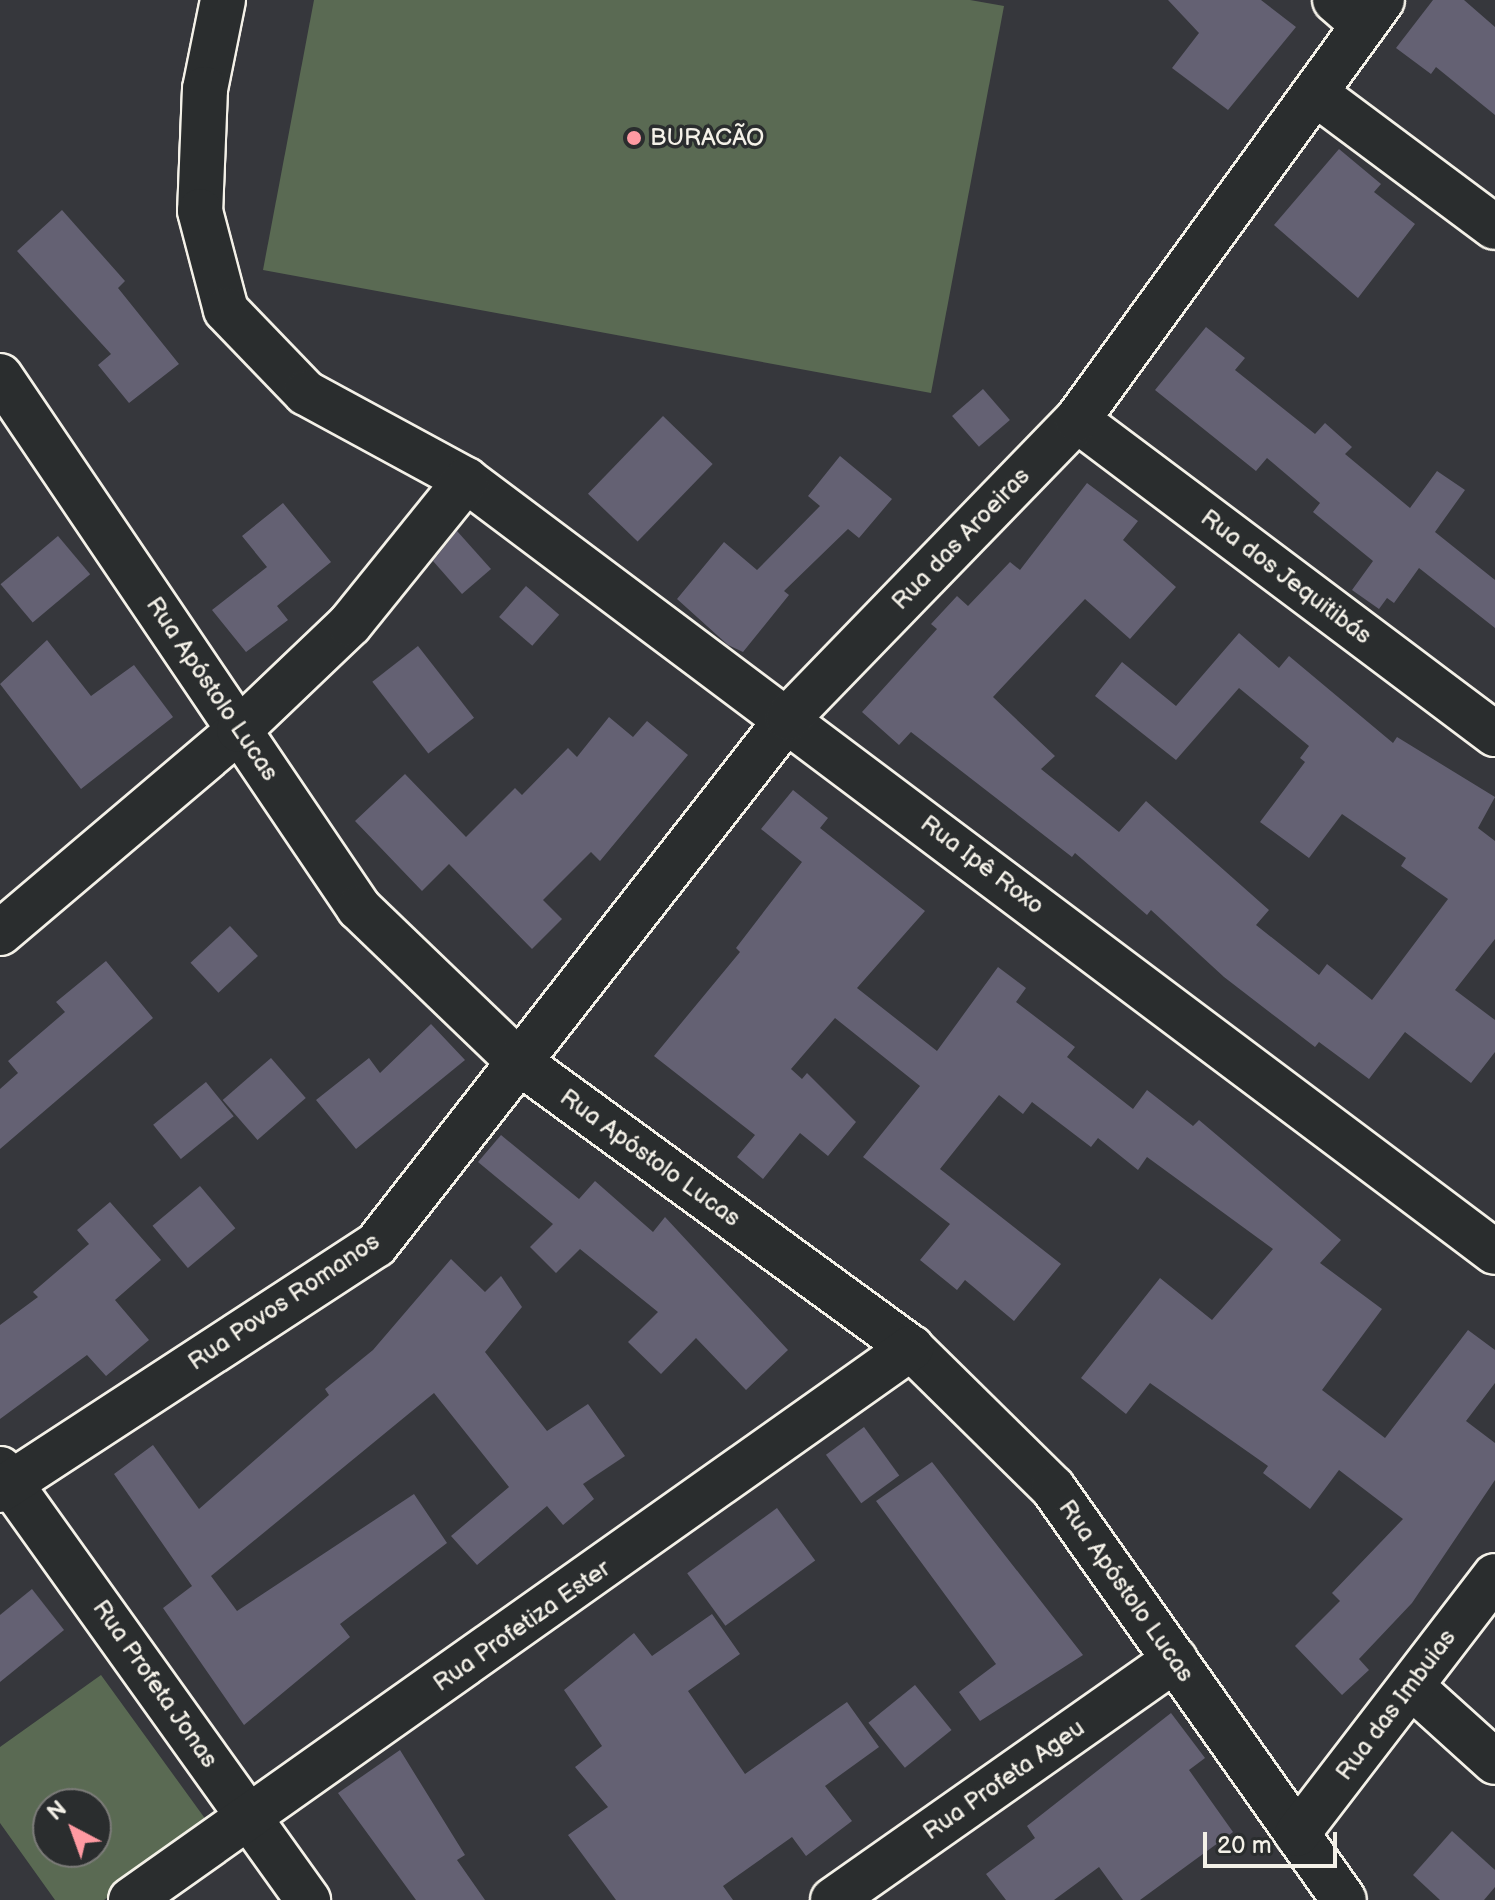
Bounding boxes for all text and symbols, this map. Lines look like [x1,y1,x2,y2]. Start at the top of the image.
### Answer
place label: BURACÃO [650,124,764,152]
marker: BURACÃO [625,129,643,147]
street label: Rua das Aroeiras [886,462,1036,616]
street label: Rua dos Jequitibás [1194,503,1378,651]
street label: Rua Apóstolo Lucas [140,592,284,786]
street label: Rua Ipê Roxo [915,809,1049,921]
street label: Rua Apóstolo Lucas [554,1083,746,1233]
street label: Rua Povos Romanos [183,1227,385,1377]
street label: Rua Apóstolo Lucas [1052,1494,1200,1688]
street label: Rua Profetiza Ester [428,1554,616,1698]
street label: Rua Profeta Jonas [86,1594,224,1774]
street label: Rua das Imbuias [1330,1624,1462,1786]
street label: Rua Profeta Ageu [918,1714,1090,1846]
north arrow [32,1788,112,1868]
text: N [42,1795,72,1827]
scale bar [1207,1816,1341,1866]
text: 20 m [1217,1831,1272,1860]

